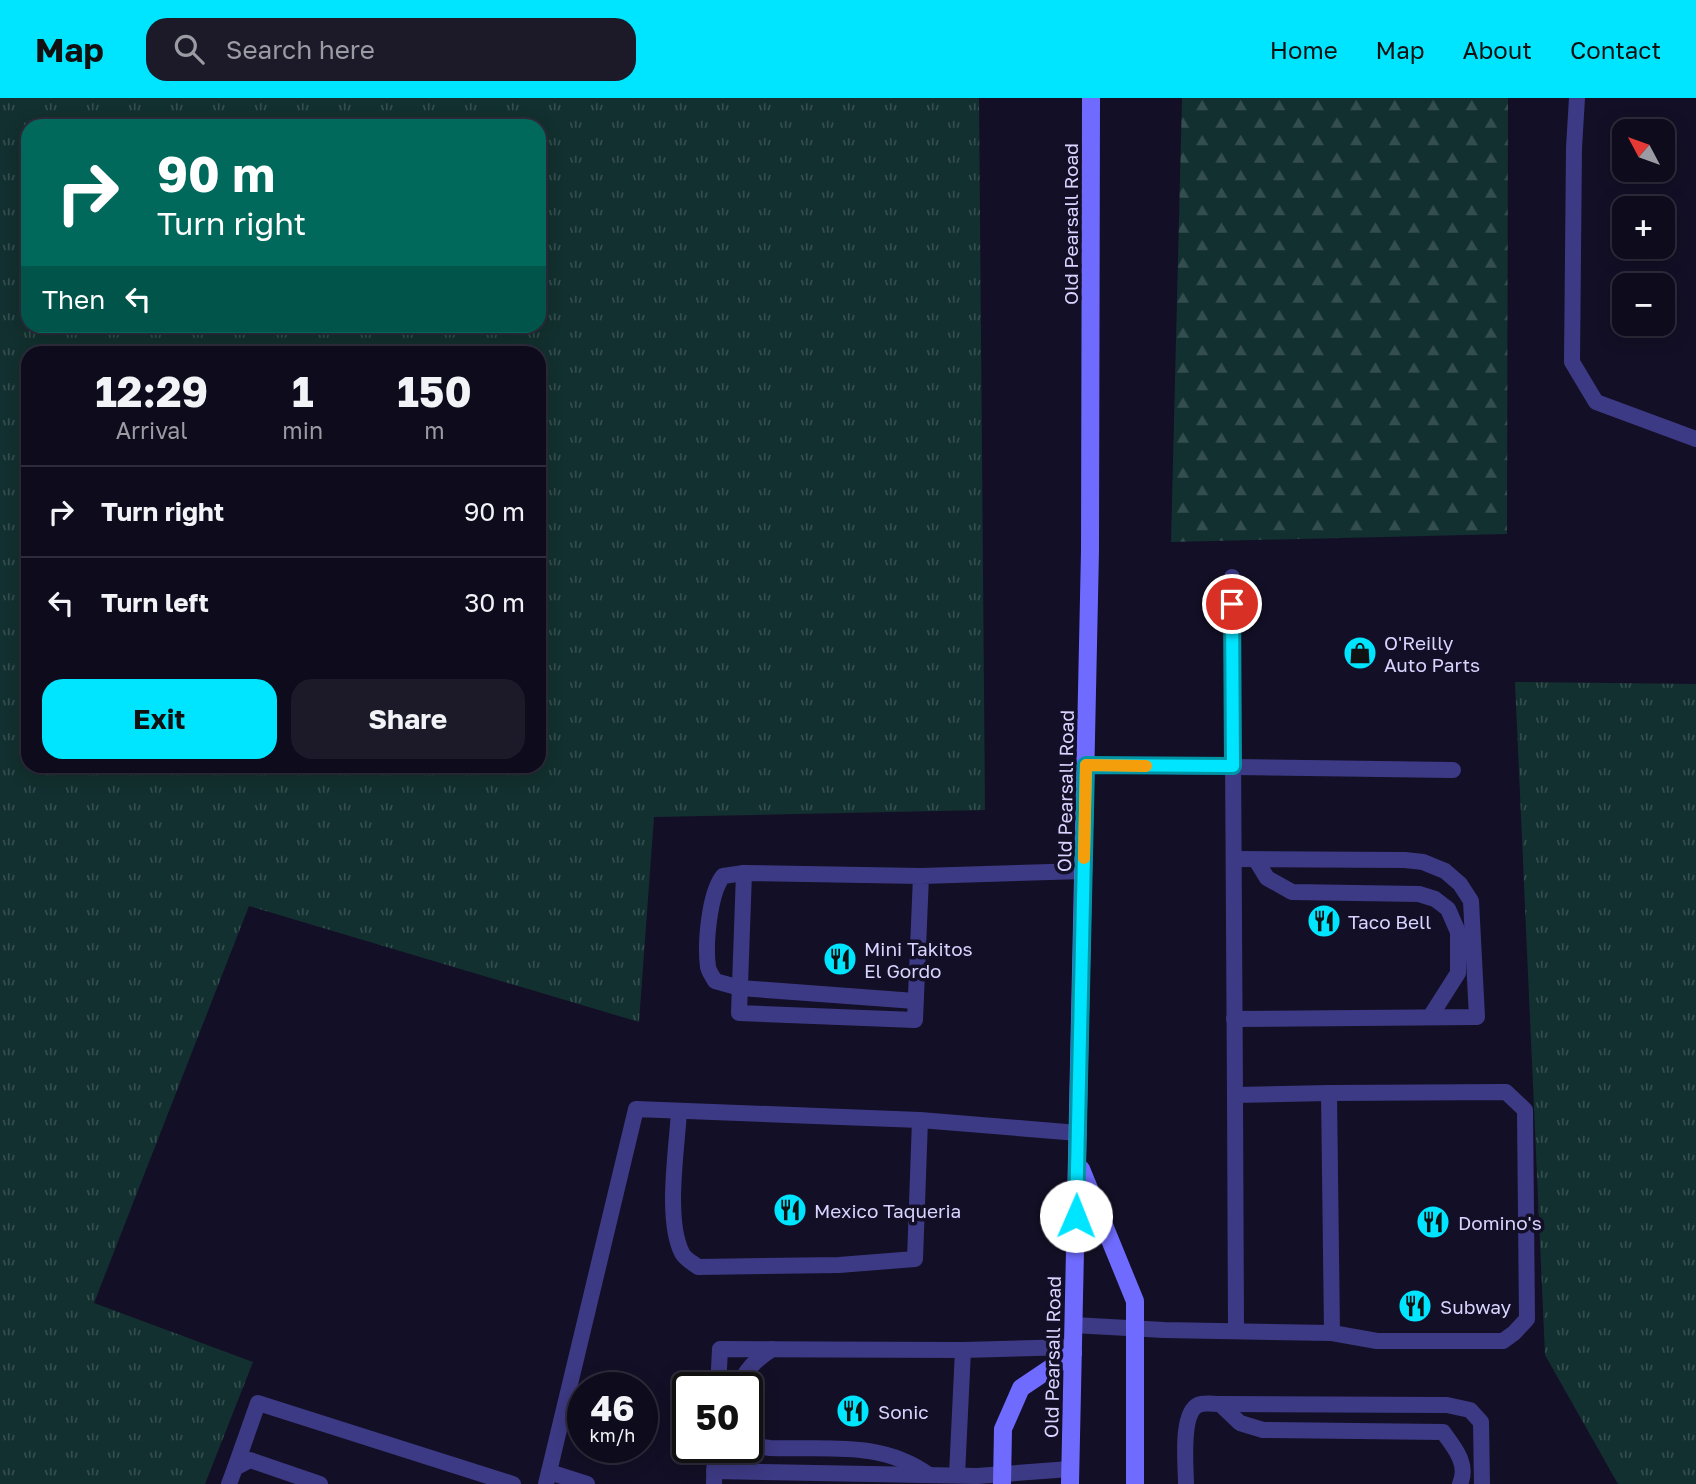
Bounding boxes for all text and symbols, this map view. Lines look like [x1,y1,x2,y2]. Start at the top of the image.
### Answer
search box [146,18,636,81]
text: Map [35,30,104,69]
icon: search [170,30,208,68]
text: Search here [226,34,375,65]
text: Home [1270,35,1338,64]
text: Map [1376,35,1425,64]
text: About [1463,35,1532,64]
text: Contact [1570,35,1661,64]
north arrow [1612,119,1675,182]
map controls [1612,119,1675,336]
street label: Old Pearsall Road [1059,143,1082,305]
text: 90 m [157,144,275,203]
icon: right [42,147,133,238]
button: + [1612,196,1675,259]
text: Turn right [157,204,306,242]
button: − [1612,273,1675,336]
icon: left [119,280,157,318]
text: Then [42,284,105,315]
text: 12:29 [95,366,208,416]
text: 1 [292,366,314,416]
text: 150 [397,366,472,416]
text: Arrival [116,416,188,444]
text: min [282,416,323,444]
text: m [424,416,445,444]
icon: right [42,493,80,531]
text: Turn right [101,496,224,527]
text: 90 m [464,496,525,527]
pin [1202,574,1262,634]
icon: left [42,584,80,622]
icon: arrive [1213,585,1251,623]
text: Turn left [101,587,209,618]
text: 30 m [464,587,525,618]
place label: O'Reilly Auto Parts [1384,631,1480,676]
shop icon: O'Reilly Auto Parts [1341,634,1379,672]
button: Exit [42,679,277,759]
button: Share [291,679,525,759]
street label: Old Pearsall Road [1052,710,1078,872]
restaurant icon: Taco Bell [1305,902,1343,940]
place label: Taco Bell [1348,910,1431,933]
place label: Mini Takitos El Gordo [864,937,973,982]
restaurant icon: Mini Takitos El Gordo [821,940,859,978]
position arrow [1039,1179,1113,1253]
restaurant icon: Mexico Taqueria [771,1191,809,1229]
place label: Mexico Taqueria [814,1199,961,1222]
restaurant icon: Domino's [1414,1203,1452,1241]
place label: Domino's [1458,1211,1542,1234]
street label: Old Pearsall Road [1039,1276,1065,1438]
restaurant icon: Subway [1396,1287,1434,1325]
place label: Subway [1440,1295,1512,1318]
speed limit sign: 50 [672,1372,763,1463]
text: 46 [590,1387,635,1429]
restaurant icon: Sonic [834,1392,872,1430]
place label: Sonic [878,1400,929,1423]
text: km/h [590,1424,635,1446]

